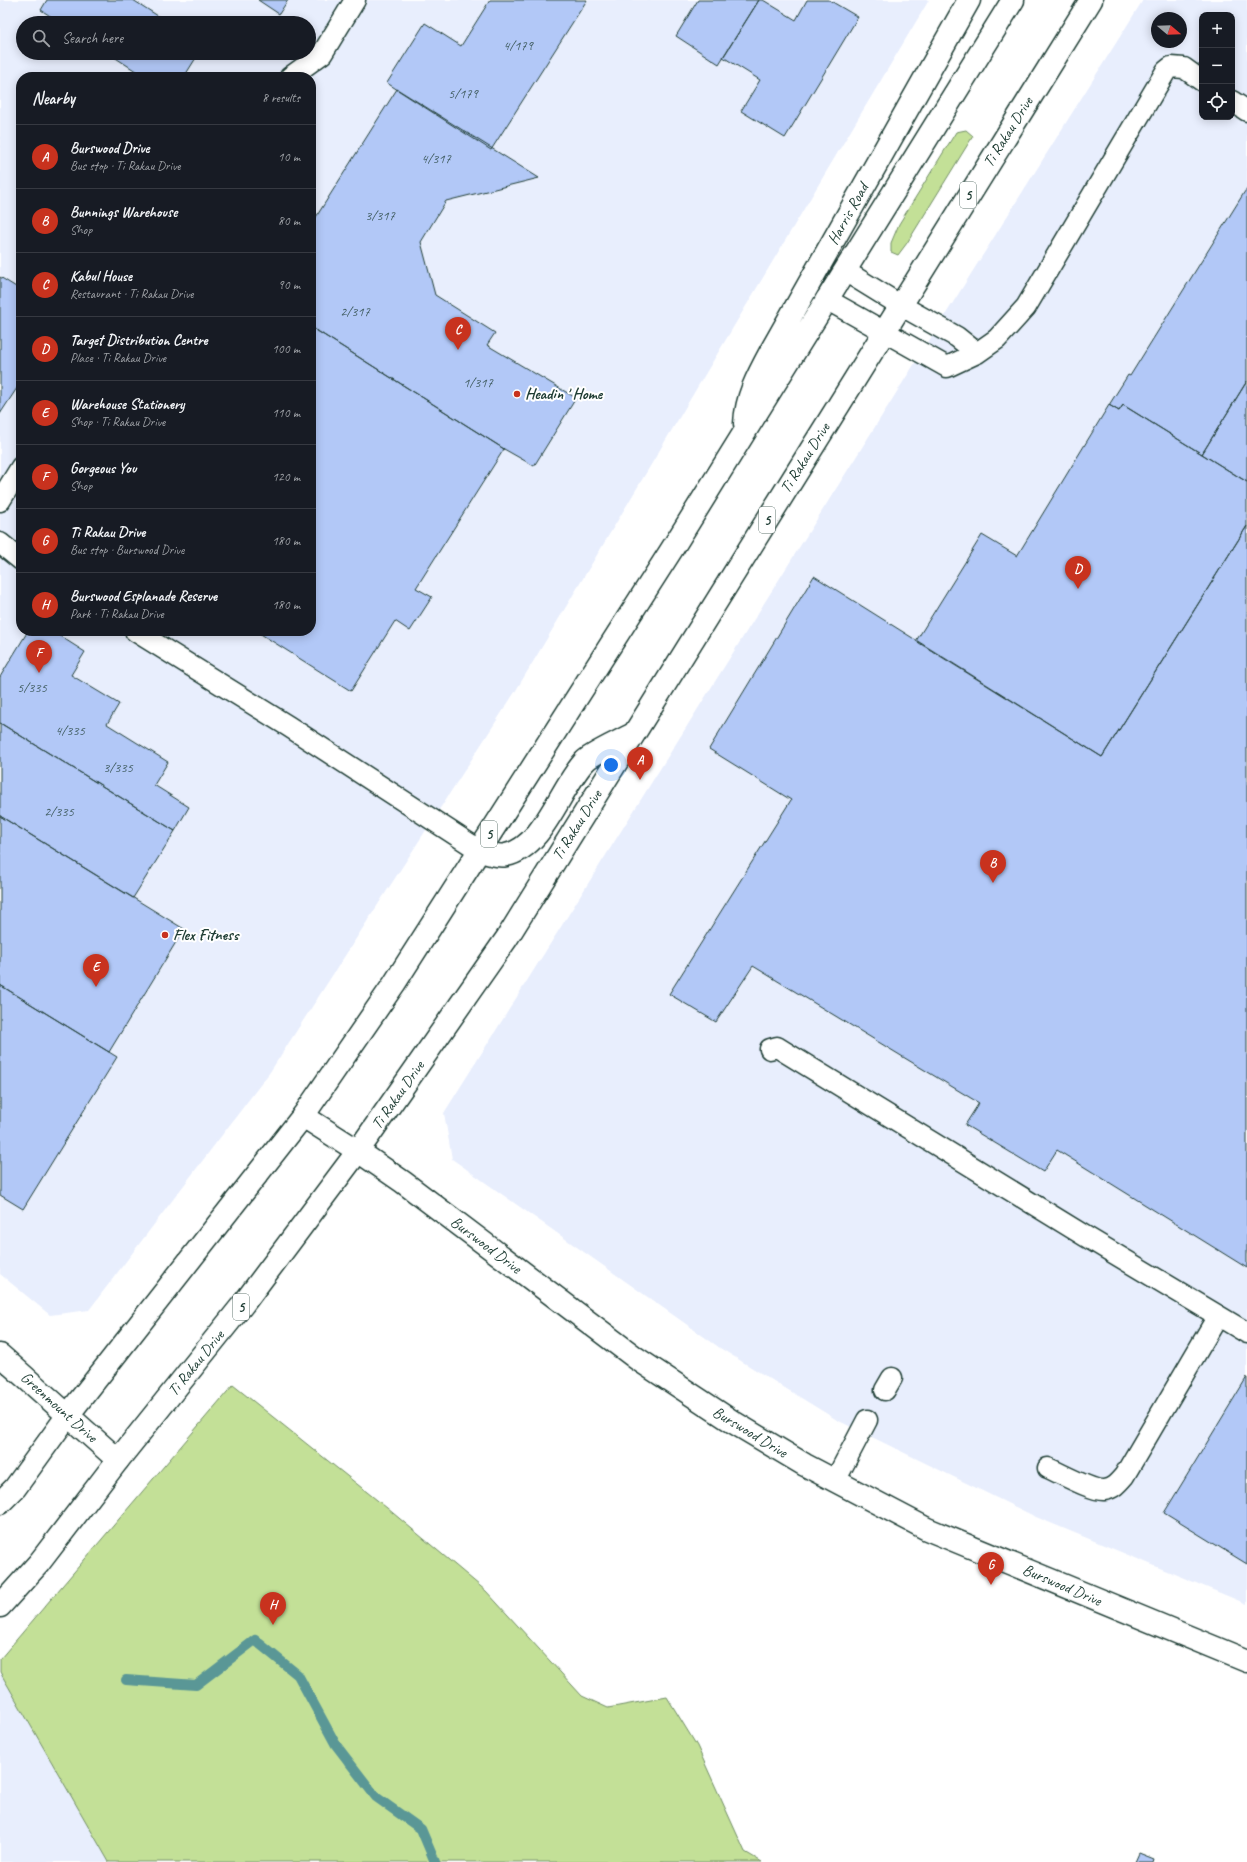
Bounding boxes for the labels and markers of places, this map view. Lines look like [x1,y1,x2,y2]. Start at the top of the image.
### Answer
pin: C [445,317,471,350]
place label: Headin ' Home [525,384,604,404]
marker: Headin ' Home [512,389,522,399]
pin: D [1065,556,1091,589]
pin: F [26,640,52,673]
pin: A [627,747,653,780]
pin: B [980,850,1006,883]
place label: Flex Fitness [173,925,240,945]
marker: Flex Fitness [160,930,170,940]
pin: E [83,954,109,987]
pin: G [978,1552,1004,1585]
pin: H [260,1592,286,1625]

